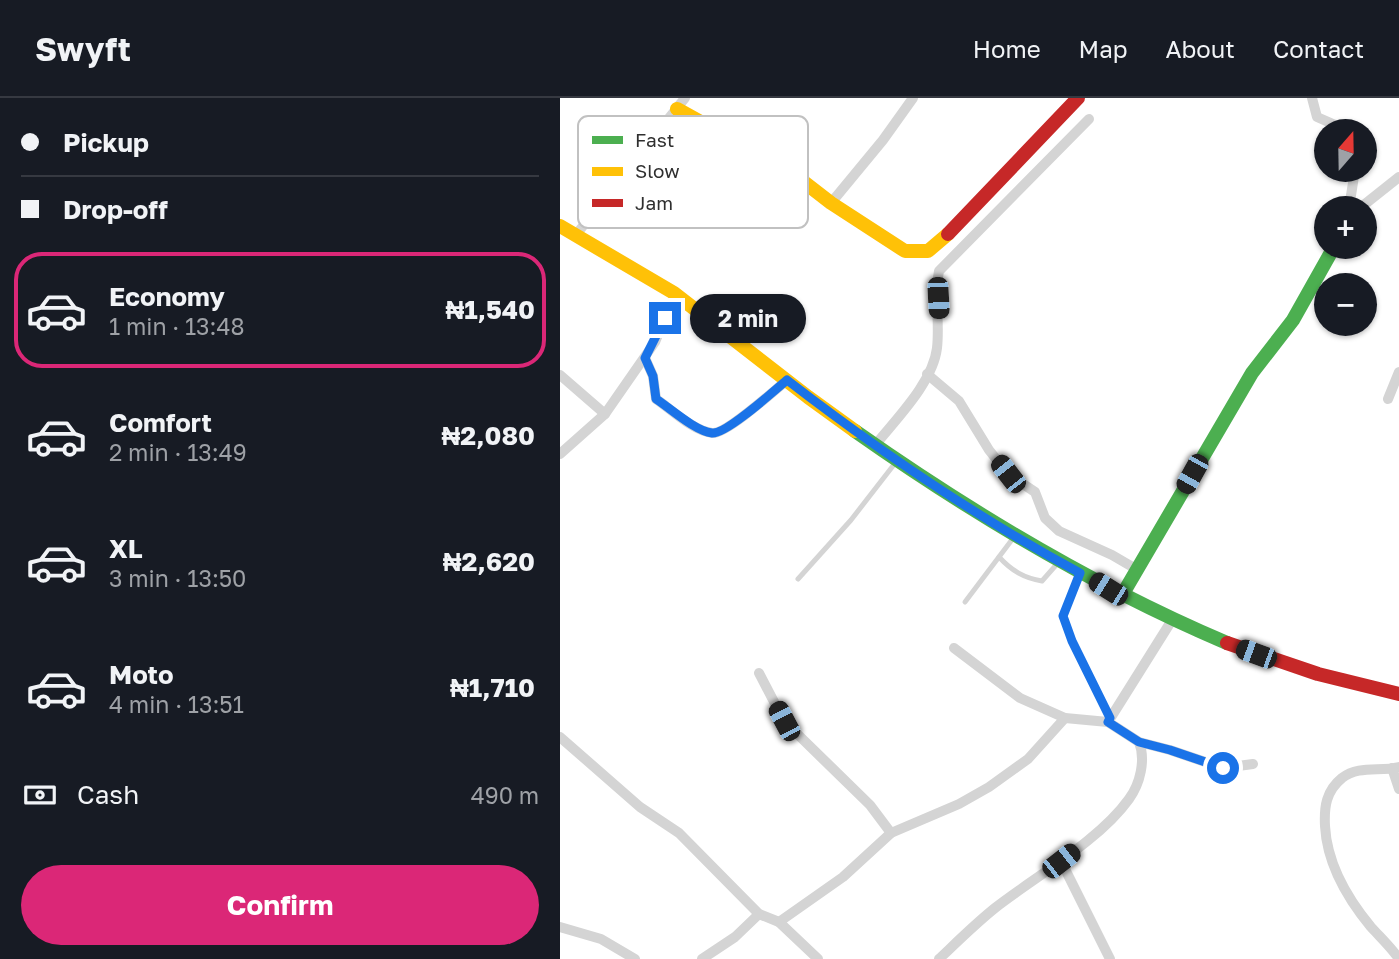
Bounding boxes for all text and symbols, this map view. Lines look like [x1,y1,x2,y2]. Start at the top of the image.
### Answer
text: Swyft [35,29,131,68]
text: Home [973,34,1041,63]
text: Map [1079,34,1128,63]
text: About [1166,34,1235,63]
text: Contact [1273,34,1364,63]
legend [578,116,808,228]
north arrow [1314,119,1377,182]
map controls [1314,119,1377,336]
text: Pickup [63,127,149,158]
text: Fast [635,128,674,151]
text: Slow [635,159,680,182]
text: Jam [635,191,673,214]
text: Drop-off [63,194,168,225]
button: + [1314,196,1377,259]
button: − [1314,273,1377,336]
car [927,276,950,320]
icon: car [25,279,88,342]
text: Economy [109,281,225,312]
text: ₦1,540 [446,294,535,325]
callout: 2 min [690,294,805,342]
route end [649,302,681,334]
text: 2 min [718,304,778,332]
text: 1 min · 13:48 [109,312,245,340]
icon: car [25,405,88,468]
text: Comfort [109,407,212,438]
text: ₦2,080 [442,420,535,451]
text: 2 min · 13:49 [109,438,247,466]
car [987,451,1030,497]
car [1173,451,1212,497]
icon: car [25,531,88,594]
text: XL [109,533,143,564]
text: ₦2,620 [443,546,535,577]
text: 3 min · 13:50 [109,564,246,592]
car [1085,569,1132,609]
car [1233,637,1280,671]
icon: car [25,657,88,720]
text: Moto [109,659,174,690]
text: ₦1,710 [450,672,535,703]
text: 4 min · 13:51 [109,690,244,718]
car [765,698,804,744]
route start [1207,752,1239,784]
icon: cash [21,776,59,814]
text: Cash [77,779,139,810]
text: 490 m [471,781,539,809]
car [1038,840,1085,882]
button: Confirm [21,865,539,945]

